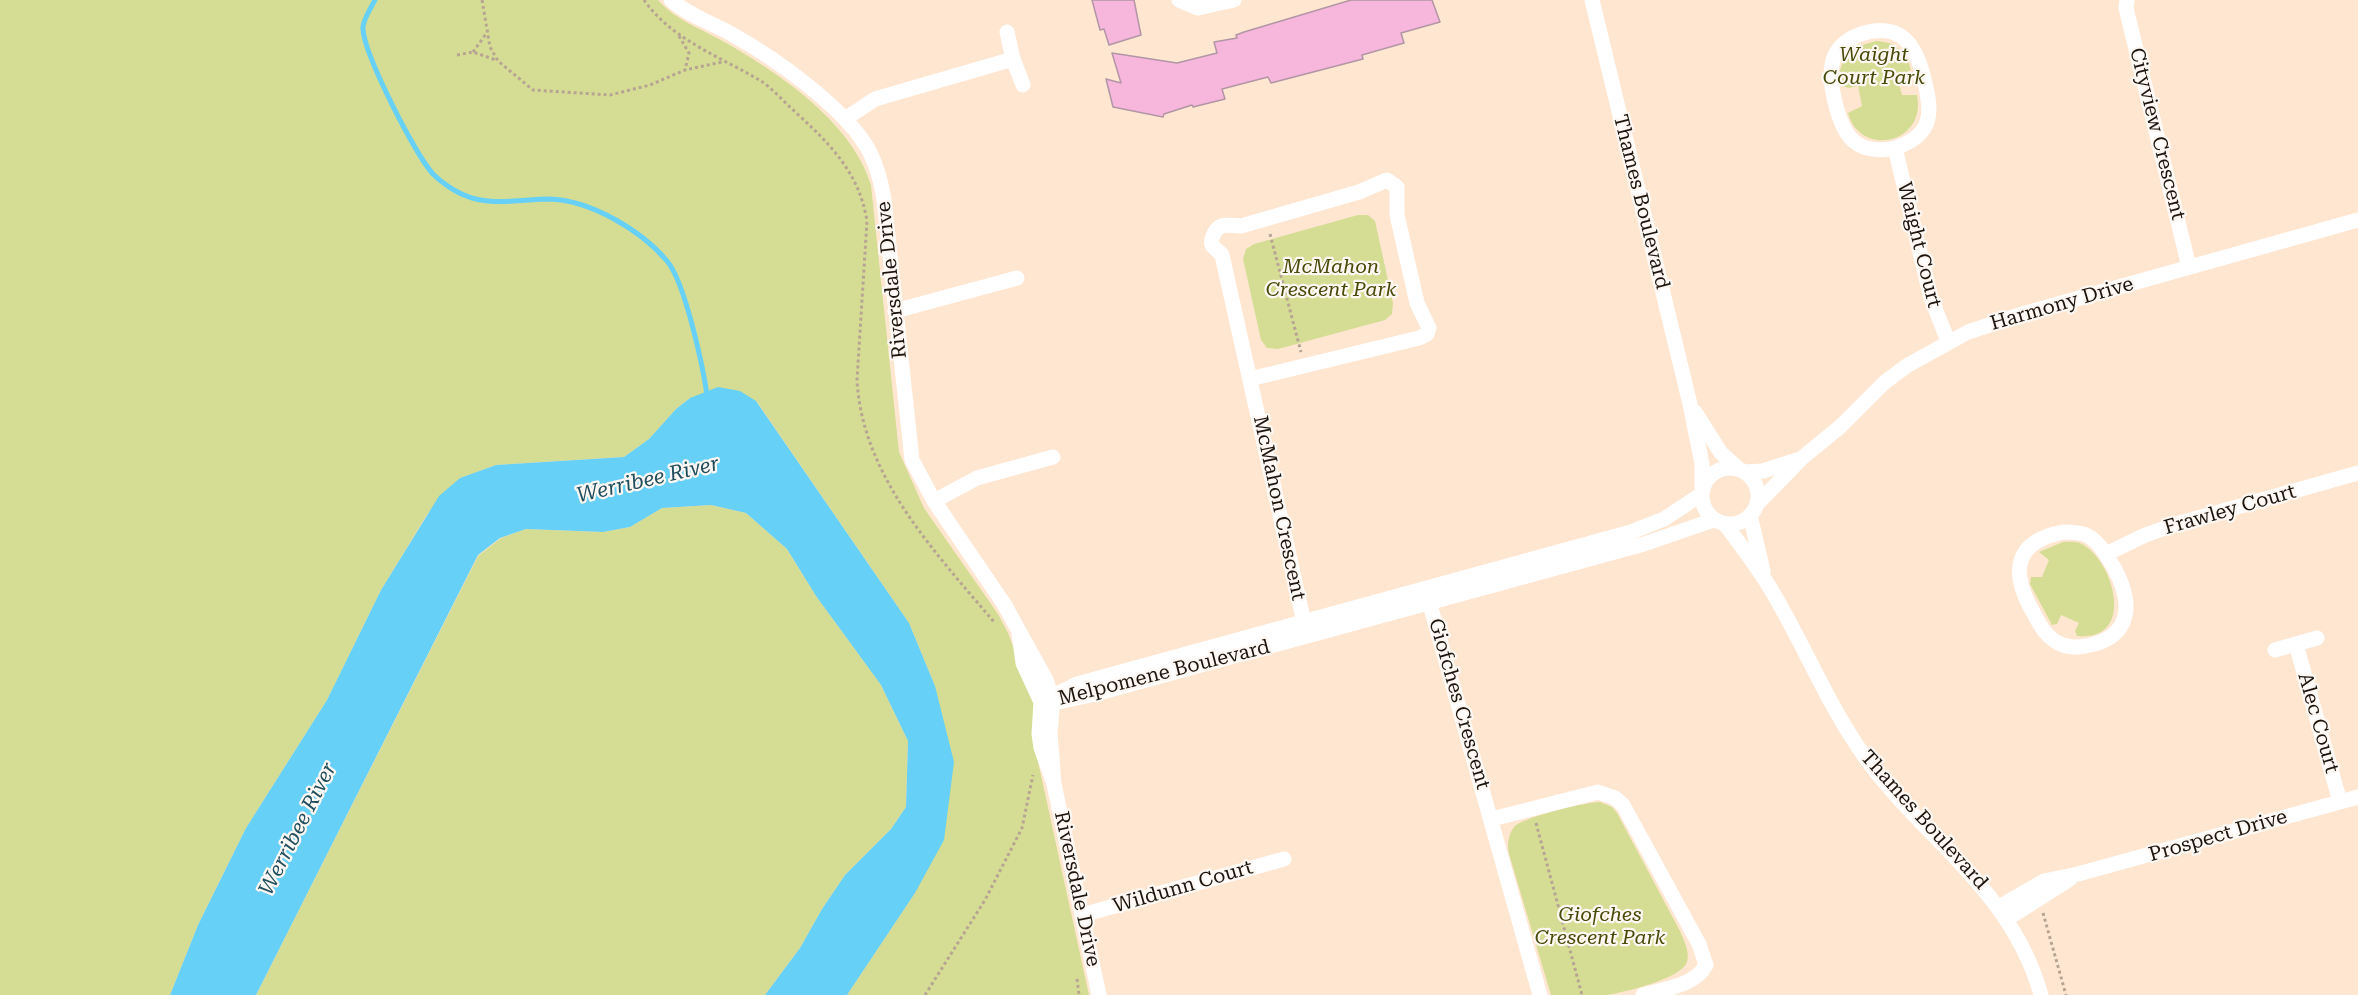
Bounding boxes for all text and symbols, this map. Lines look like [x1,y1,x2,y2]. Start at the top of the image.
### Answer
park label: Waight Court Park [1823,43,1925,90]
street label: Cityview Crescent [2124,45,2190,223]
street label: Thames Boulevard [1608,112,1674,292]
street label: Waight Court [1892,180,1946,310]
street label: Riversdale Drive [872,200,912,360]
park label: McMahon Crescent Park [1266,255,1396,302]
street label: Harmony Drive [1988,272,2136,336]
street label: McMahon Crescent [1248,413,1310,603]
water label: Werribee River [574,451,722,509]
street label: Frawley Court [2161,480,2299,540]
street label: Giofches Crescent [1423,616,1495,792]
street label: Melpomene Boulevard [1056,635,1272,711]
street label: Alec Court [2292,670,2344,776]
street label: Thames Boulevard [1855,745,1993,895]
water label: Werribee River [254,758,342,900]
street label: Prospect Drive [2146,805,2290,867]
street label: Riversdale Drive [1049,809,1105,969]
street label: Wildunn Court [1110,856,1256,918]
park label: Giofches Crescent Park [1535,903,1665,950]

